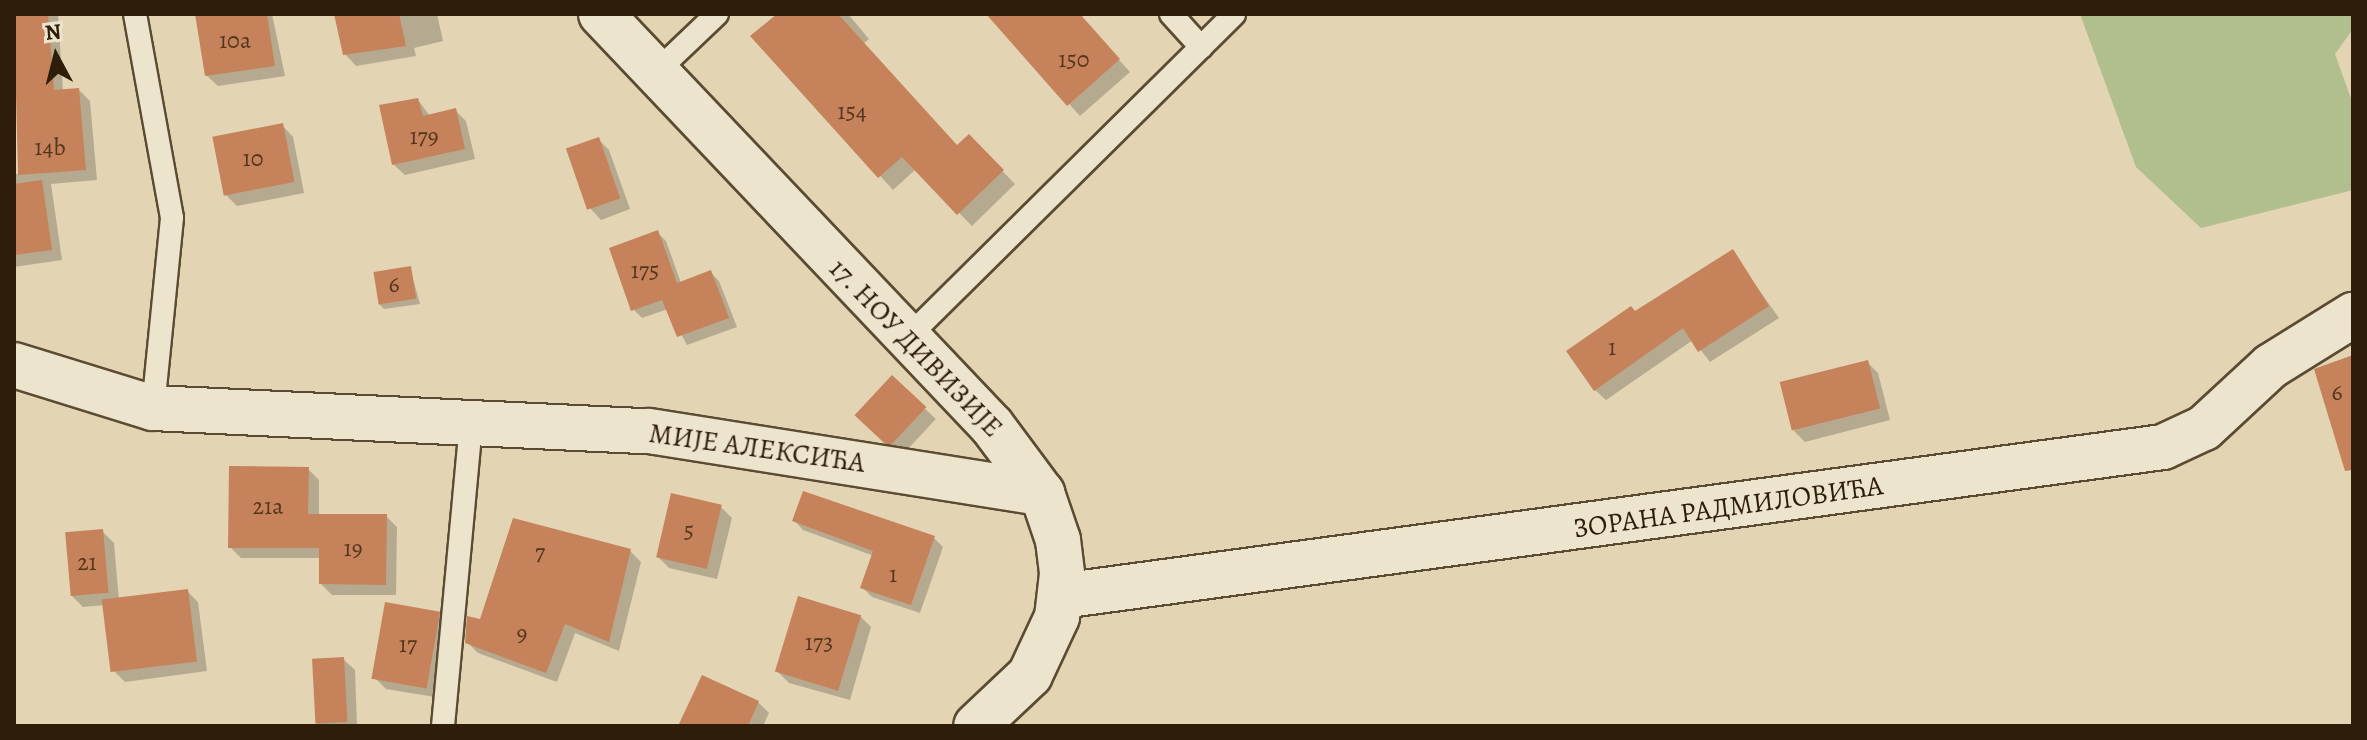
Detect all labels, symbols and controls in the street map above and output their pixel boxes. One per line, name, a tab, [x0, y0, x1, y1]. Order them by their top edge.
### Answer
north arrow	[16, 16, 96, 96]
text: N	[43, 16, 63, 48]
house number: 10a	[219, 27, 251, 55]
house number: 150	[1058, 46, 1090, 74]
house number: 154	[837, 98, 867, 126]
house number: 179	[409, 123, 439, 151]
house number: 14b	[34, 134, 66, 162]
house number: 10	[243, 145, 263, 173]
street label: 17. НОУ ДИВИЗИЈЕ	[822, 252, 1010, 444]
house number: 175	[631, 257, 659, 285]
house number: 6	[388, 271, 400, 299]
house number: 1	[1608, 334, 1616, 362]
house number: 6	[2331, 379, 2343, 407]
street label: МИЈЕ АЛЕКСИЋА	[647, 416, 867, 480]
street label: ЗОРАНА РАДМИЛОВИЋА	[1571, 469, 1885, 545]
house number: 21a	[253, 493, 283, 521]
house number: 5	[684, 517, 694, 545]
house number: 19	[343, 535, 363, 563]
house number: 7	[535, 539, 545, 567]
house number: 21	[77, 549, 97, 577]
house number: 1	[889, 561, 897, 589]
house number: 9	[517, 620, 527, 648]
house number: 173	[805, 629, 833, 657]
house number: 17	[399, 631, 417, 659]

